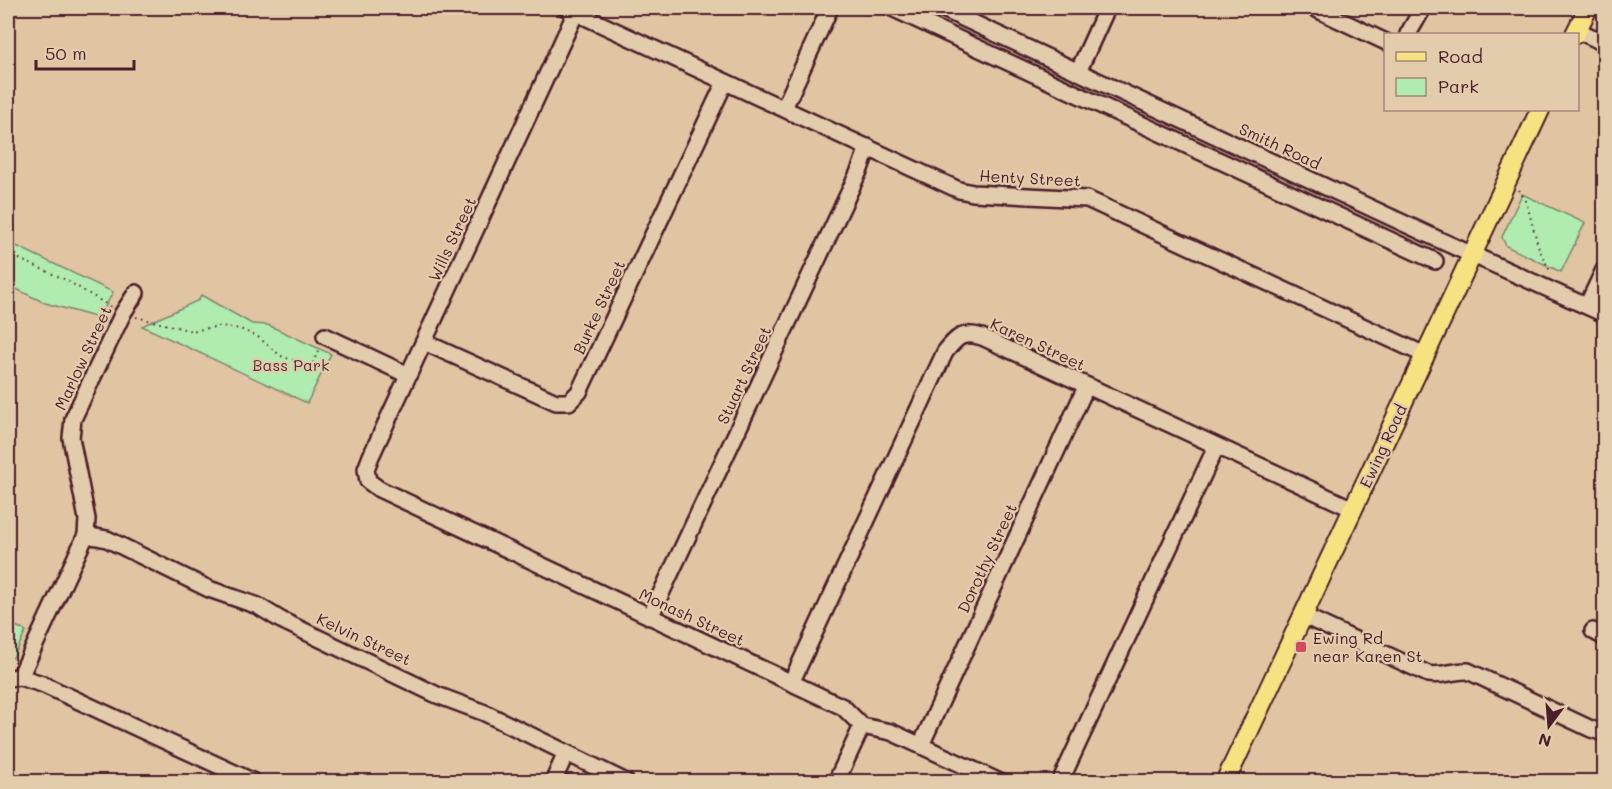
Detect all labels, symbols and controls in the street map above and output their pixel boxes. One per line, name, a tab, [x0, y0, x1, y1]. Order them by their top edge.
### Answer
scale bar	[36, 33, 134, 71]
legend	[1384, 33, 1579, 111]
text: 50 m	[45, 41, 87, 65]
text: Road	[1438, 44, 1483, 68]
text: Park	[1438, 74, 1479, 98]
street label: Smith Road	[1236, 117, 1324, 174]
street label: Henty Street	[979, 164, 1081, 191]
street label: Wills Street	[423, 193, 480, 284]
street label: Burke Street	[568, 257, 629, 357]
street label: Marlow Street	[49, 302, 116, 413]
street label: Karen Street	[987, 312, 1089, 375]
street label: Stuart Street	[712, 322, 775, 427]
park label: Bass Park	[253, 354, 329, 375]
street label: Ewing Road	[1354, 401, 1411, 491]
street label: Dorothy Street	[952, 500, 1021, 616]
street label: Monash Street	[636, 583, 748, 650]
street label: Kelvin Street	[314, 607, 415, 670]
place label: Ewing Rd near Karen St	[1313, 627, 1423, 666]
marker: Ewing Rd near Karen St	[1294, 640, 1308, 654]
north arrow	[1519, 696, 1579, 756]
text: N	[1536, 729, 1553, 753]

